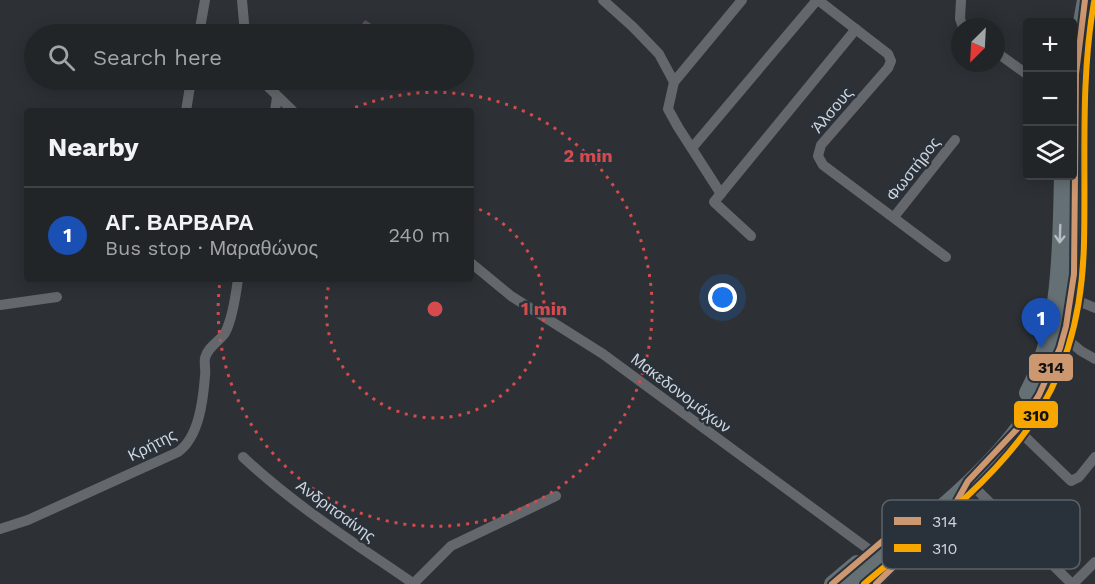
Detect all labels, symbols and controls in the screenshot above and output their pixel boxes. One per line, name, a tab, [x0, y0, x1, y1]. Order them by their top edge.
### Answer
north arrow	[951, 18, 1005, 72]
map controls	[1023, 18, 1077, 180]
button: +	[1023, 18, 1077, 72]
search box	[24, 24, 474, 90]
icon: search	[45, 41, 78, 74]
text: Search here	[93, 45, 222, 70]
button: −	[1023, 72, 1077, 126]
street label: Άλσους	[807, 83, 857, 137]
button: layers	[1023, 126, 1077, 180]
text: Nearby	[48, 132, 139, 162]
street label: Φωστήρος	[882, 133, 944, 205]
text: 2 min	[563, 145, 613, 166]
text: ΑΓ. ΒΑΡΒΑΡΑ	[105, 210, 254, 235]
text: 1	[63, 223, 72, 247]
text: 240 m	[388, 223, 450, 247]
one-way arrow	[1055, 223, 1066, 243]
text: Bus stop · Μαραθώνος	[105, 236, 318, 260]
your location	[708, 283, 737, 312]
text: 1 min	[521, 298, 567, 319]
pin: 1	[1022, 298, 1060, 348]
centre of rings	[425, 299, 445, 319]
street label: Μακεδονομάχων	[627, 349, 735, 437]
line badge: 314	[1028, 353, 1074, 382]
text: 314	[1038, 358, 1064, 377]
line badge: 310	[1013, 400, 1059, 429]
text: 310	[1023, 406, 1049, 425]
street label: Κρήτης	[125, 425, 180, 465]
street label: Ανδριτσαίνης	[293, 476, 380, 546]
legend	[882, 500, 1080, 569]
text: 314	[932, 512, 958, 531]
text: 310	[932, 539, 958, 558]

